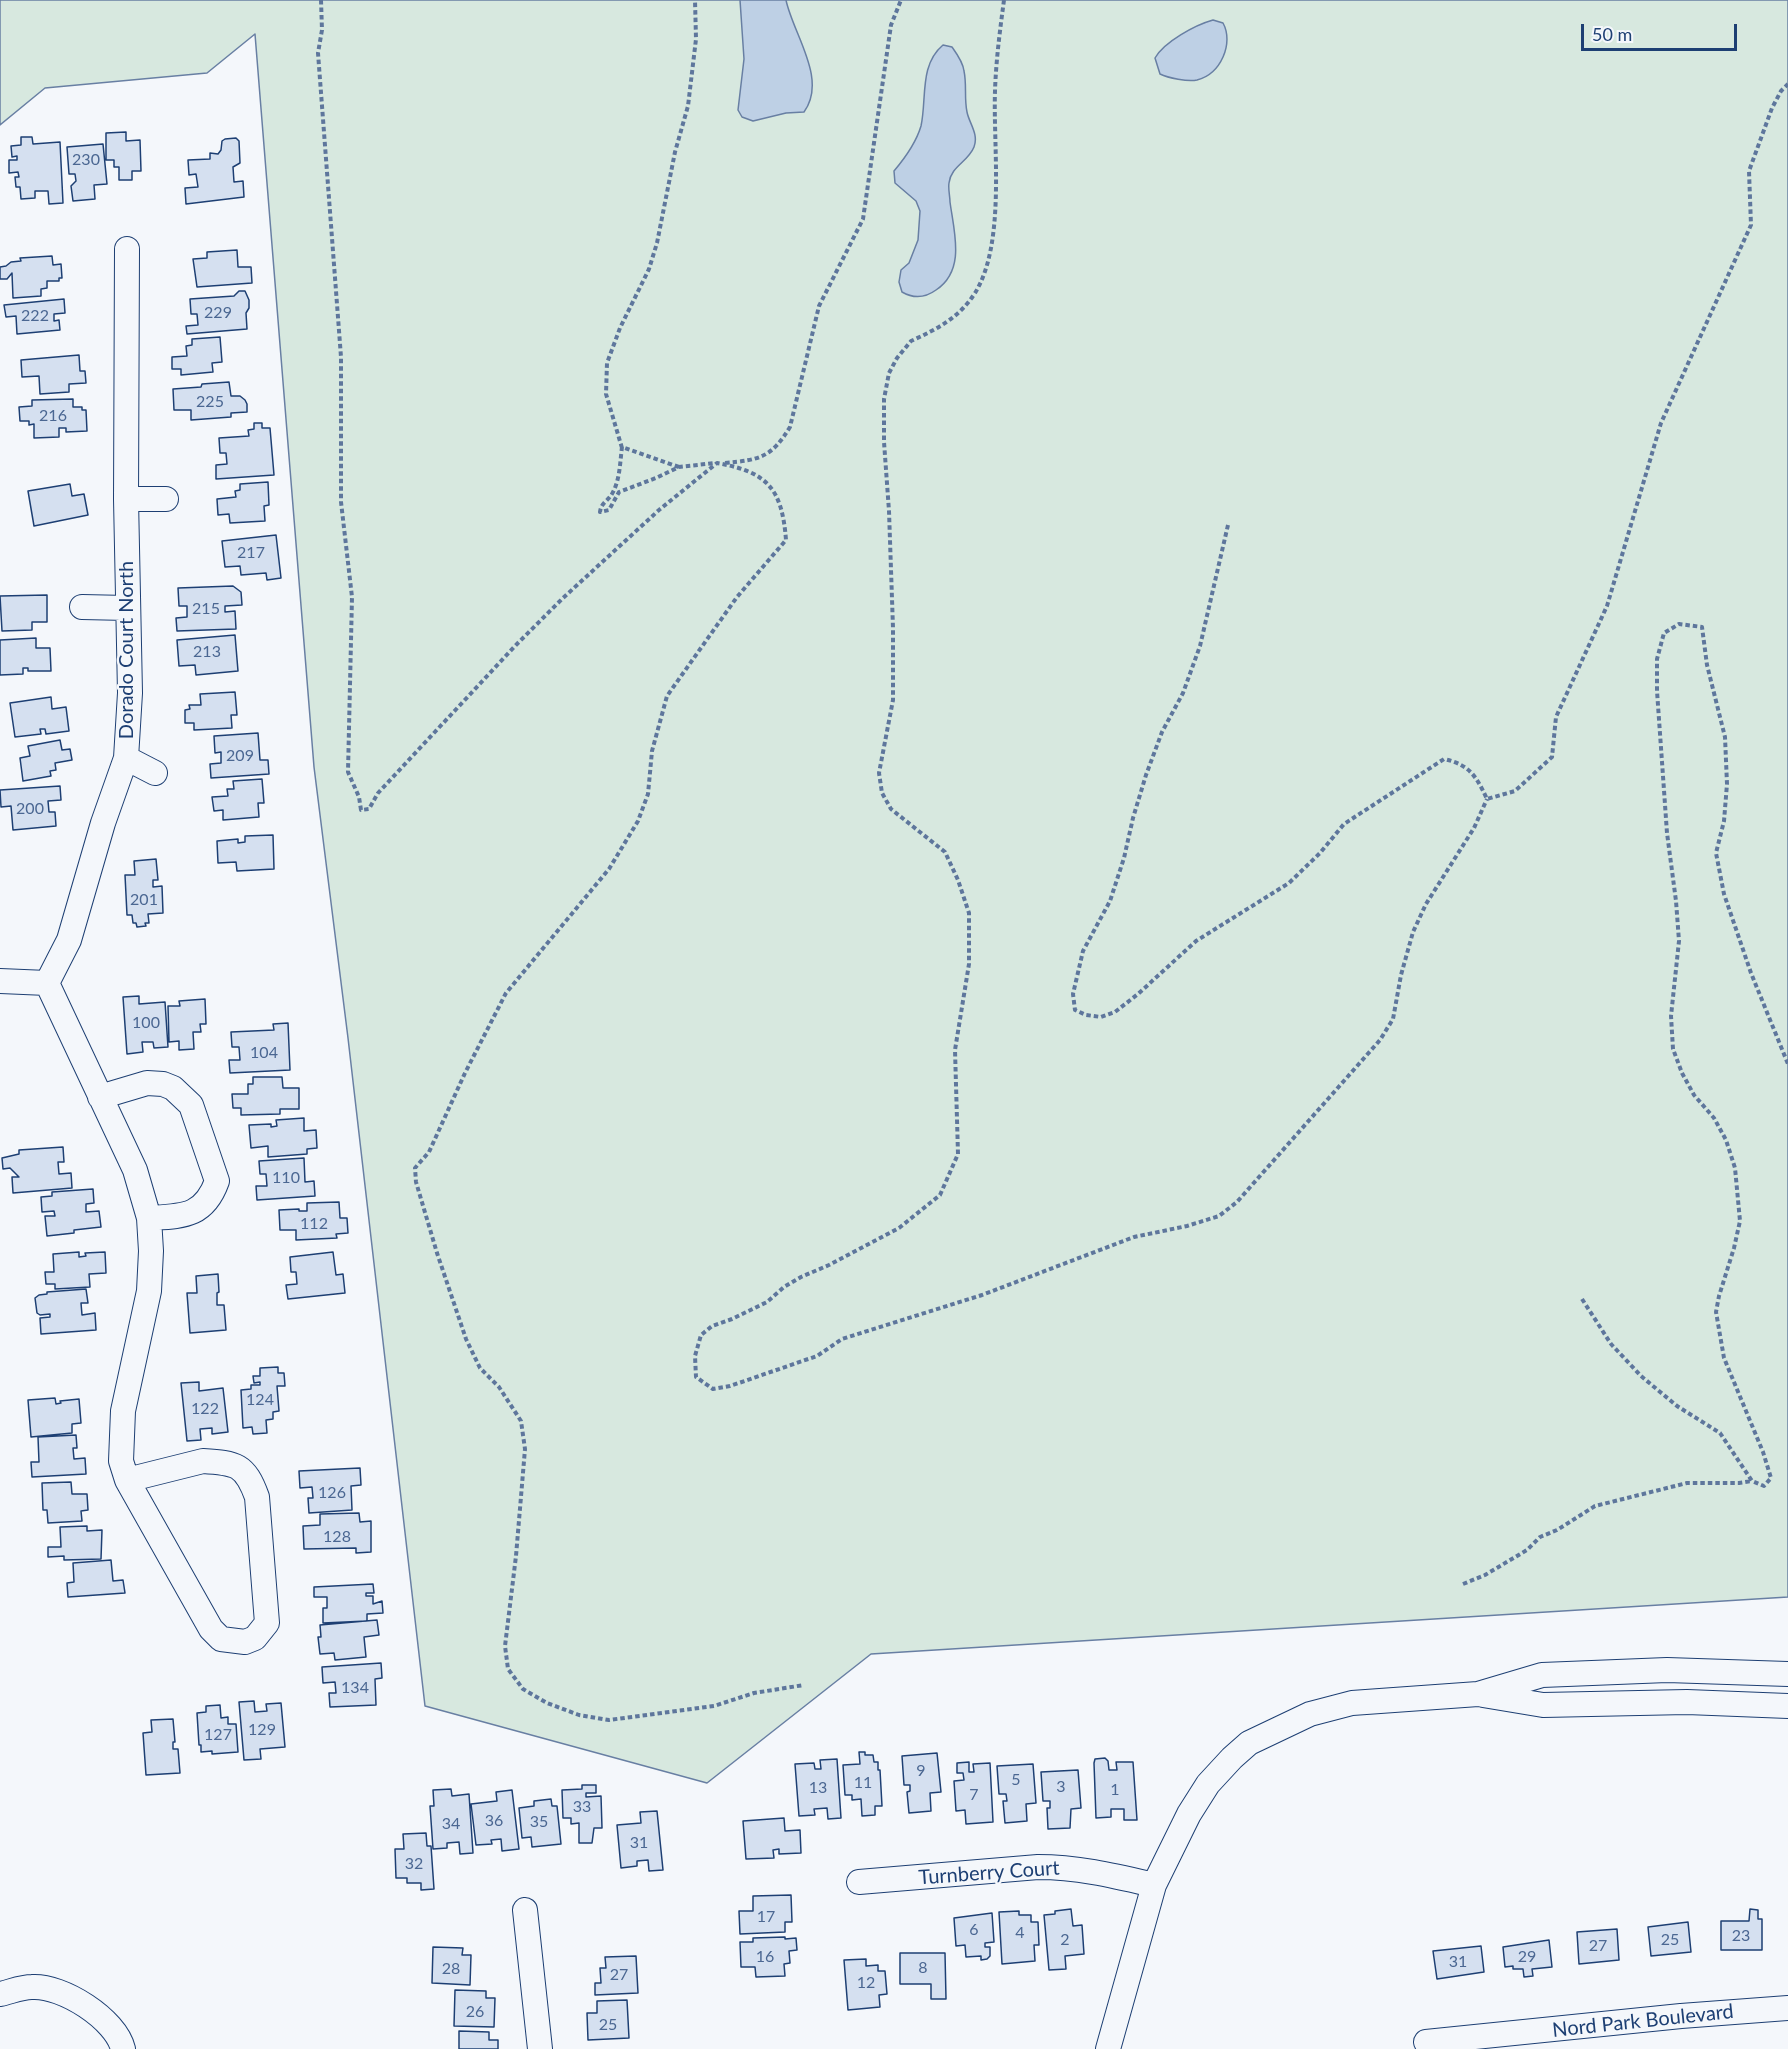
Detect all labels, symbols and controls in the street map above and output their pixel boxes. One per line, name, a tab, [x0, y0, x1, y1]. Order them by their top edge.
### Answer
scale bar	[1584, 12, 1740, 50]
text: 50 m	[1592, 23, 1632, 45]
house number: 230	[72, 150, 100, 170]
house number: 229	[204, 303, 232, 323]
house number: 222	[21, 306, 49, 326]
house number: 225	[196, 392, 224, 412]
house number: 216	[39, 406, 67, 426]
house number: 217	[237, 543, 265, 563]
street label: Dorado Court North	[115, 561, 139, 739]
house number: 215	[192, 599, 220, 619]
house number: 213	[193, 642, 221, 662]
house number: 209	[226, 746, 254, 766]
house number: 200	[16, 799, 44, 819]
house number: 201	[130, 890, 158, 910]
house number: 100	[132, 1013, 160, 1033]
house number: 104	[250, 1043, 278, 1063]
house number: 110	[272, 1168, 300, 1188]
house number: 112	[300, 1214, 328, 1234]
house number: 124	[246, 1390, 274, 1410]
house number: 122	[191, 1399, 219, 1419]
house number: 126	[318, 1483, 346, 1503]
house number: 128	[323, 1527, 351, 1547]
house number: 134	[341, 1678, 369, 1698]
house number: 129	[248, 1720, 276, 1740]
house number: 127	[204, 1725, 232, 1745]
house number: 9	[916, 1761, 926, 1781]
house number: 5	[1011, 1770, 1021, 1790]
house number: 11	[854, 1773, 872, 1793]
house number: 3	[1056, 1777, 1066, 1797]
house number: 13	[809, 1778, 827, 1798]
house number: 1	[1110, 1780, 1120, 1800]
house number: 7	[969, 1785, 979, 1805]
house number: 33	[573, 1797, 591, 1817]
house number: 36	[485, 1811, 503, 1831]
house number: 35	[530, 1812, 548, 1832]
house number: 34	[442, 1814, 460, 1834]
house number: 31	[630, 1833, 648, 1853]
house number: 32	[405, 1854, 423, 1874]
street label: Turnberry Court	[918, 1856, 1060, 1890]
house number: 17	[757, 1907, 775, 1927]
house number: 6	[969, 1920, 979, 1940]
house number: 4	[1015, 1923, 1025, 1943]
house number: 23	[1732, 1926, 1750, 1946]
house number: 2	[1060, 1930, 1070, 1950]
house number: 25	[1661, 1930, 1679, 1950]
house number: 27	[1589, 1936, 1607, 1956]
house number: 16	[756, 1947, 774, 1967]
house number: 29	[1518, 1947, 1536, 1967]
house number: 31	[1449, 1952, 1467, 1972]
house number: 8	[918, 1958, 928, 1978]
house number: 28	[442, 1959, 460, 1979]
house number: 27	[610, 1965, 628, 1985]
house number: 12	[857, 1973, 875, 1993]
street label: Nord Park Boulevard	[1551, 2000, 1735, 2042]
house number: 26	[466, 2002, 484, 2022]
house number: 25	[599, 2015, 617, 2035]

